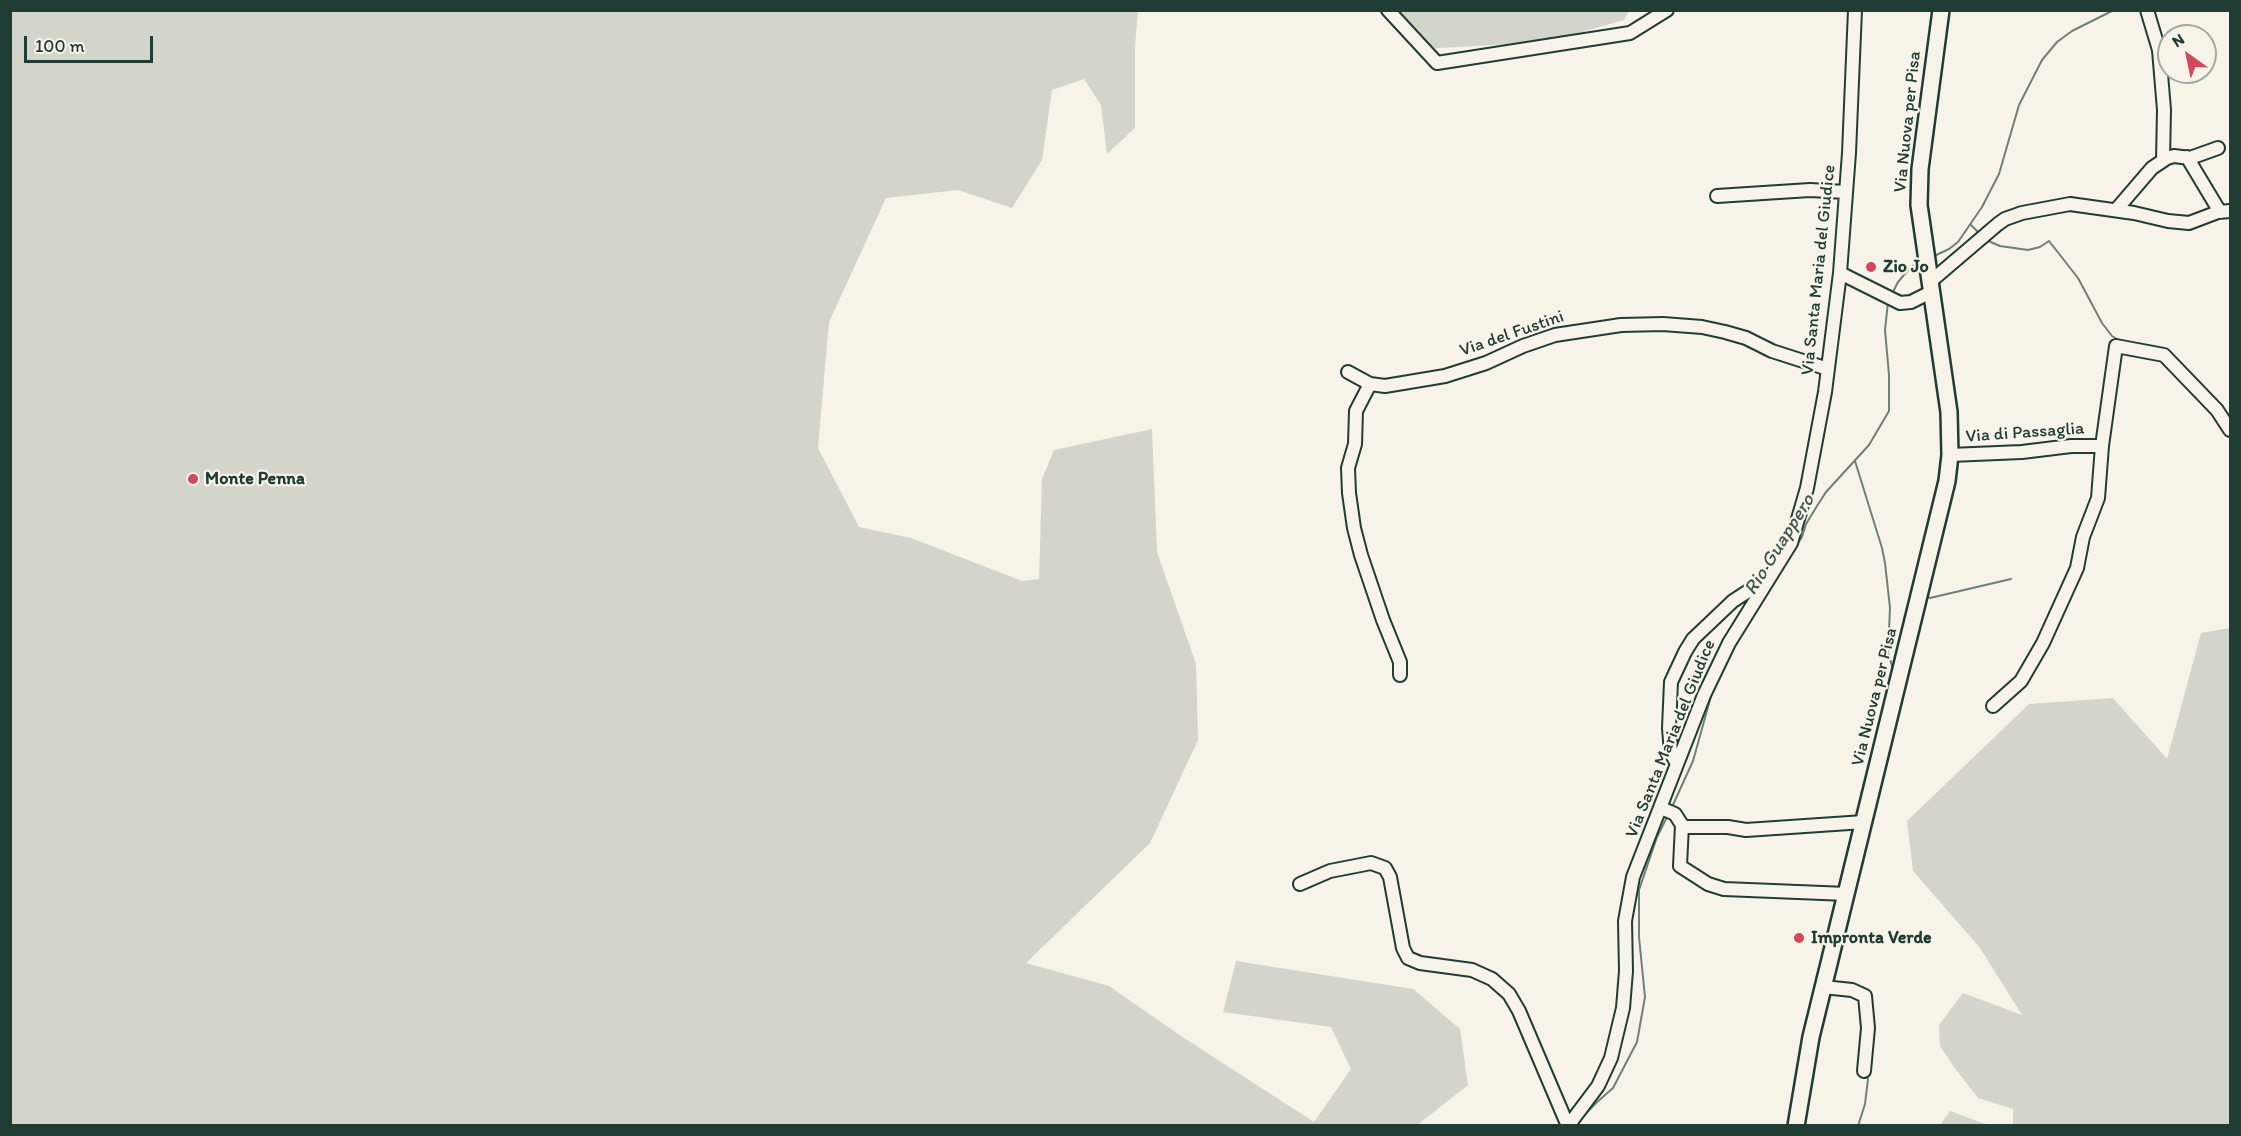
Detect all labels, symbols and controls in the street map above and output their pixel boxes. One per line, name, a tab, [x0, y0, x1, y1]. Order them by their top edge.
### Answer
scale bar	[27, 24, 156, 62]
north arrow	[2157, 24, 2217, 84]
text: N	[2168, 29, 2188, 51]
text: 100 m	[35, 35, 85, 57]
street label: Via Nuova per Pisa	[1890, 50, 1926, 194]
street label: Via Santa Maria del Giudice	[1797, 164, 1841, 376]
place label: Zio Jo	[1883, 256, 1929, 278]
marker: Zio Jo	[1864, 260, 1878, 274]
street label: Via del Fustini	[1457, 306, 1567, 362]
street label: Via di Passaglia	[1965, 418, 2085, 448]
place label: Monte Penna	[205, 468, 305, 490]
marker: Monte Penna	[186, 472, 200, 486]
water label: Rio Guappero	[1739, 490, 1821, 600]
street label: Via Nuova per Pisa	[1847, 626, 1903, 768]
street label: Via Santa Maria del Giudice	[1621, 637, 1721, 841]
place label: Impronta Verde	[1811, 927, 1932, 949]
marker: Impronta Verde	[1792, 931, 1806, 945]

